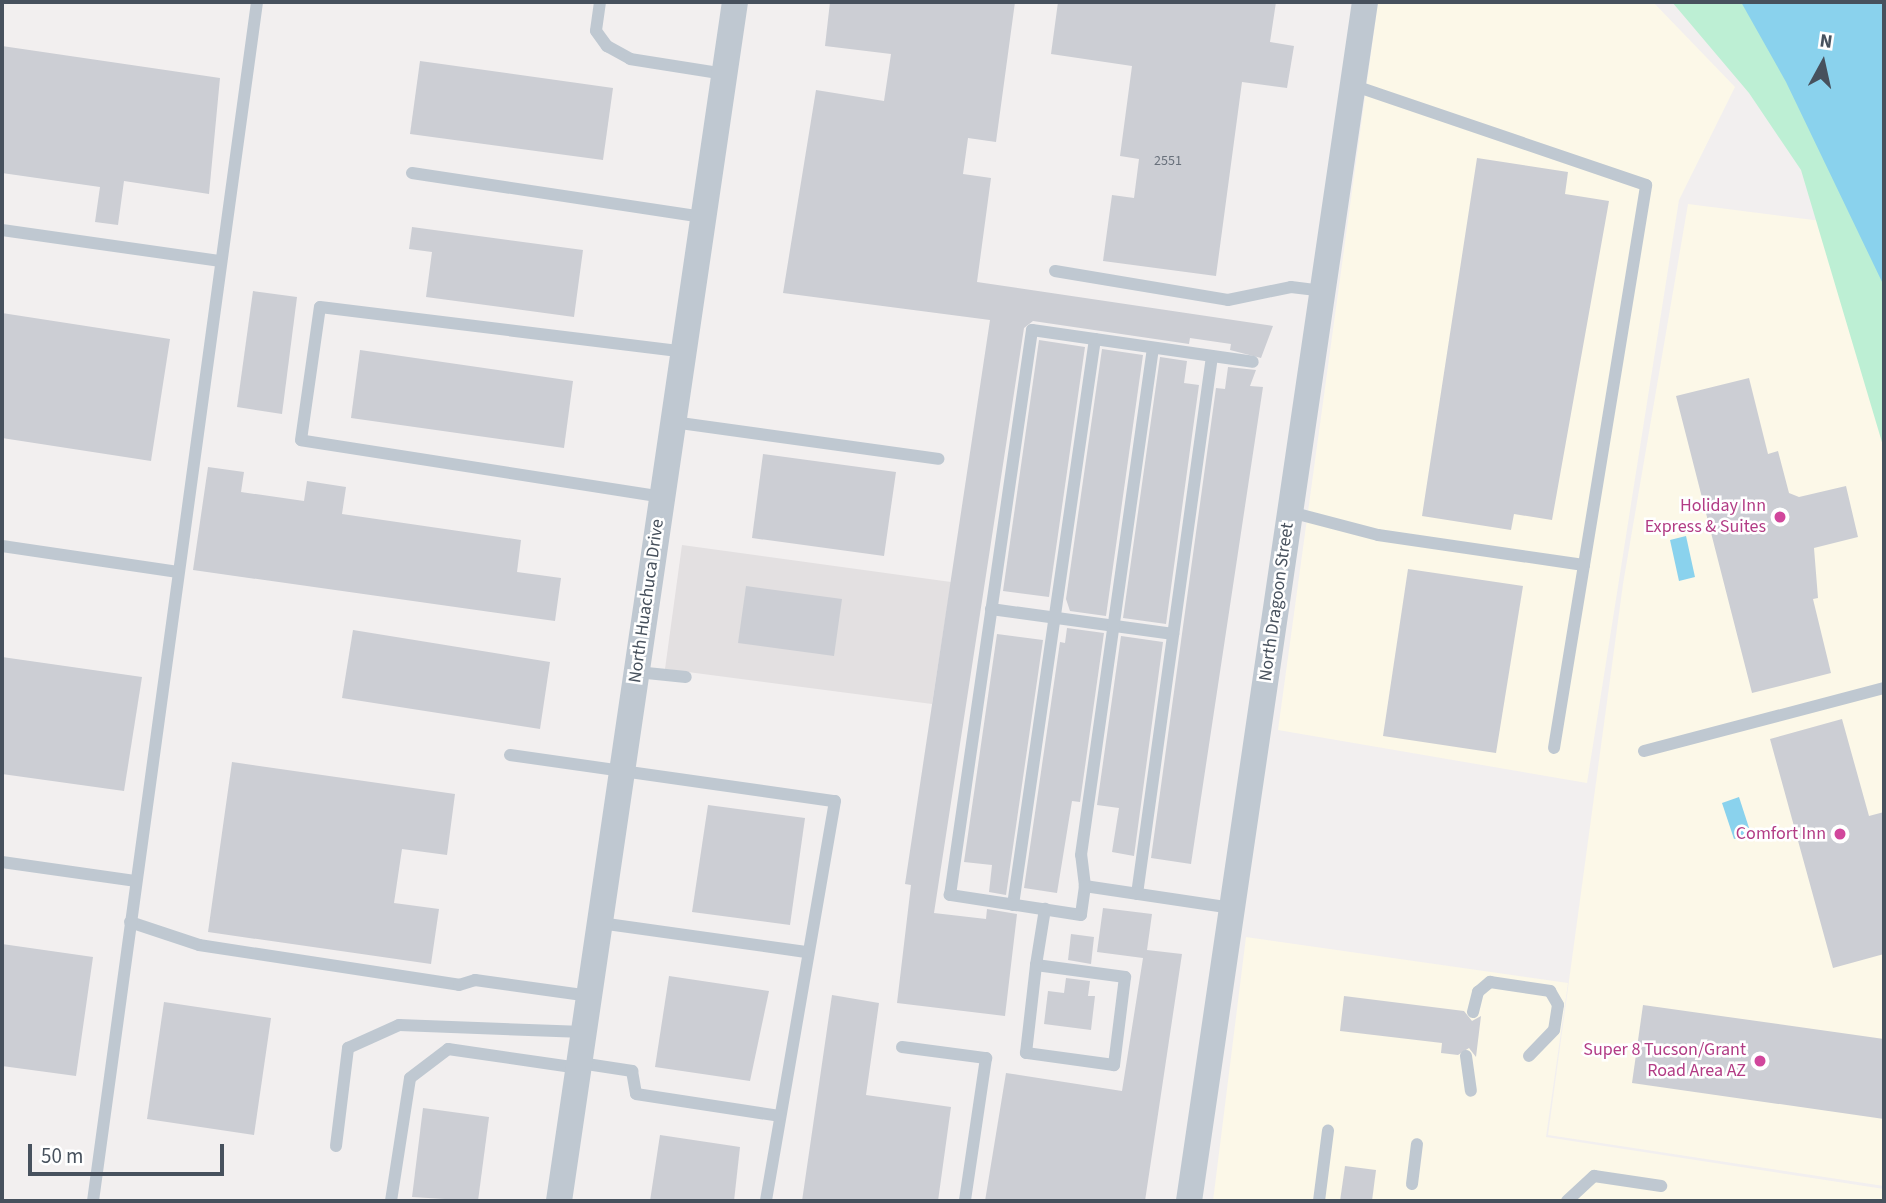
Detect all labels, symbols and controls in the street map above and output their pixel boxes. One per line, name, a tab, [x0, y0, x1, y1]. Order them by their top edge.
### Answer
text: N	[1818, 27, 1834, 56]
north arrow	[1788, 28, 1858, 98]
house number: 2551	[1154, 153, 1182, 169]
place label: Holiday Inn Express & Suites	[1645, 496, 1766, 538]
marker: Holiday Inn Express & Suites	[1772, 509, 1788, 525]
street label: North Huachuca Drive	[625, 518, 669, 684]
street label: North Dragoon Street	[1255, 521, 1299, 683]
place label: Comfort Inn	[1736, 823, 1826, 845]
marker: Comfort Inn	[1832, 826, 1848, 842]
place label: Super 8 Tucson/Grant Road Area AZ	[1583, 1040, 1746, 1082]
marker: Super 8 Tucson/Grant Road Area AZ	[1752, 1053, 1768, 1069]
scale bar	[32, 1130, 228, 1174]
text: 50 m	[41, 1141, 83, 1171]

